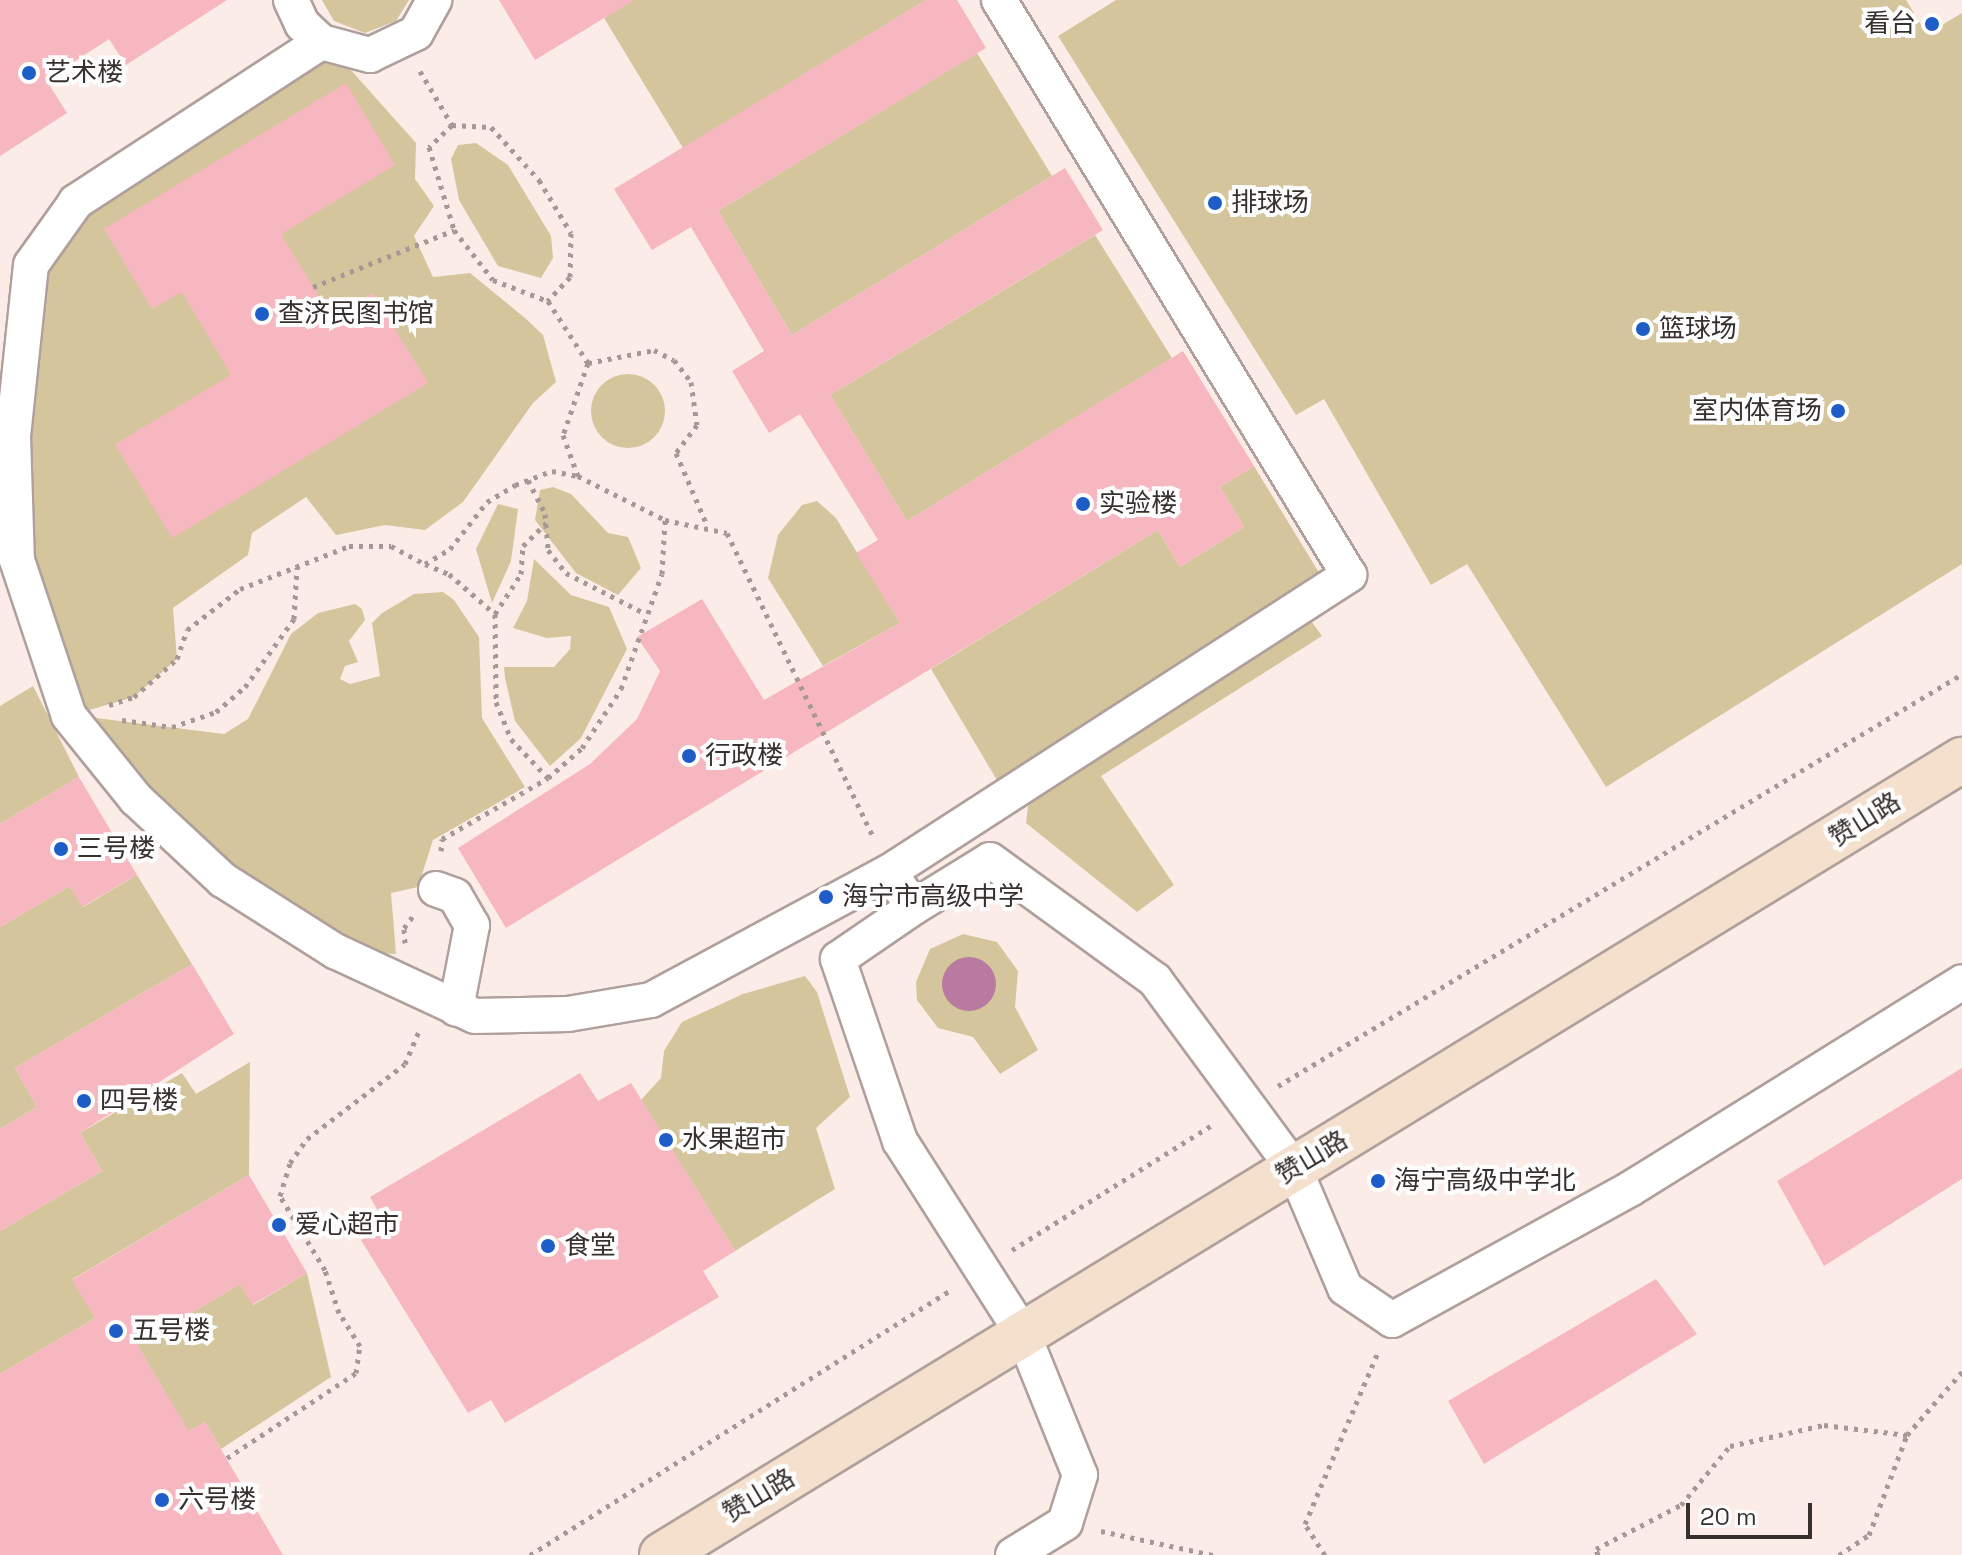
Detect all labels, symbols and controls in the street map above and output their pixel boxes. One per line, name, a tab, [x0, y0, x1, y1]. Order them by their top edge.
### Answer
place label: 看台	[1864, 8, 1916, 40]
marker: 看台	[1923, 15, 1941, 33]
place label: 艺术楼	[45, 57, 123, 89]
marker: 艺术楼	[20, 64, 38, 82]
place label: 排球场	[1231, 187, 1309, 219]
marker: 排球场	[1206, 194, 1224, 212]
place label: 查济民图书馆	[278, 298, 434, 330]
marker: 查济民图书馆	[253, 305, 271, 323]
place label: 篮球场	[1659, 313, 1737, 345]
marker: 篮球场	[1634, 320, 1652, 338]
place label: 室内体育场	[1692, 395, 1822, 427]
marker: 室内体育场	[1829, 402, 1847, 420]
place label: 实验楼	[1099, 488, 1177, 520]
marker: 实验楼	[1074, 495, 1092, 513]
place label: 行政楼	[705, 740, 783, 772]
marker: 行政楼	[680, 747, 698, 765]
street label: 赞山路	[1824, 786, 1906, 854]
place label: 三号楼	[77, 833, 155, 865]
marker: 三号楼	[52, 840, 70, 858]
place label: 海宁市高级中学	[842, 881, 1024, 913]
marker: 海宁市高级中学	[817, 888, 835, 906]
place label: 四号楼	[100, 1085, 178, 1117]
marker: 四号楼	[75, 1092, 93, 1110]
place label: 水果超市	[682, 1124, 786, 1156]
street label: 赞山路	[1271, 1125, 1353, 1191]
marker: 水果超市	[657, 1131, 675, 1149]
place label: 海宁高级中学北	[1394, 1165, 1576, 1197]
marker: 海宁高级中学北	[1369, 1172, 1387, 1190]
place label: 爱心超市	[295, 1209, 399, 1241]
marker: 爱心超市	[270, 1216, 288, 1234]
place label: 食堂	[564, 1230, 616, 1262]
marker: 食堂	[539, 1237, 557, 1255]
place label: 五号楼	[132, 1315, 210, 1347]
marker: 五号楼	[107, 1322, 125, 1340]
street label: 赞山路	[718, 1463, 800, 1529]
place label: 六号楼	[178, 1484, 256, 1516]
scale bar	[1690, 1487, 1816, 1537]
marker: 六号楼	[153, 1491, 171, 1509]
text: 20 m	[1700, 1501, 1757, 1532]

